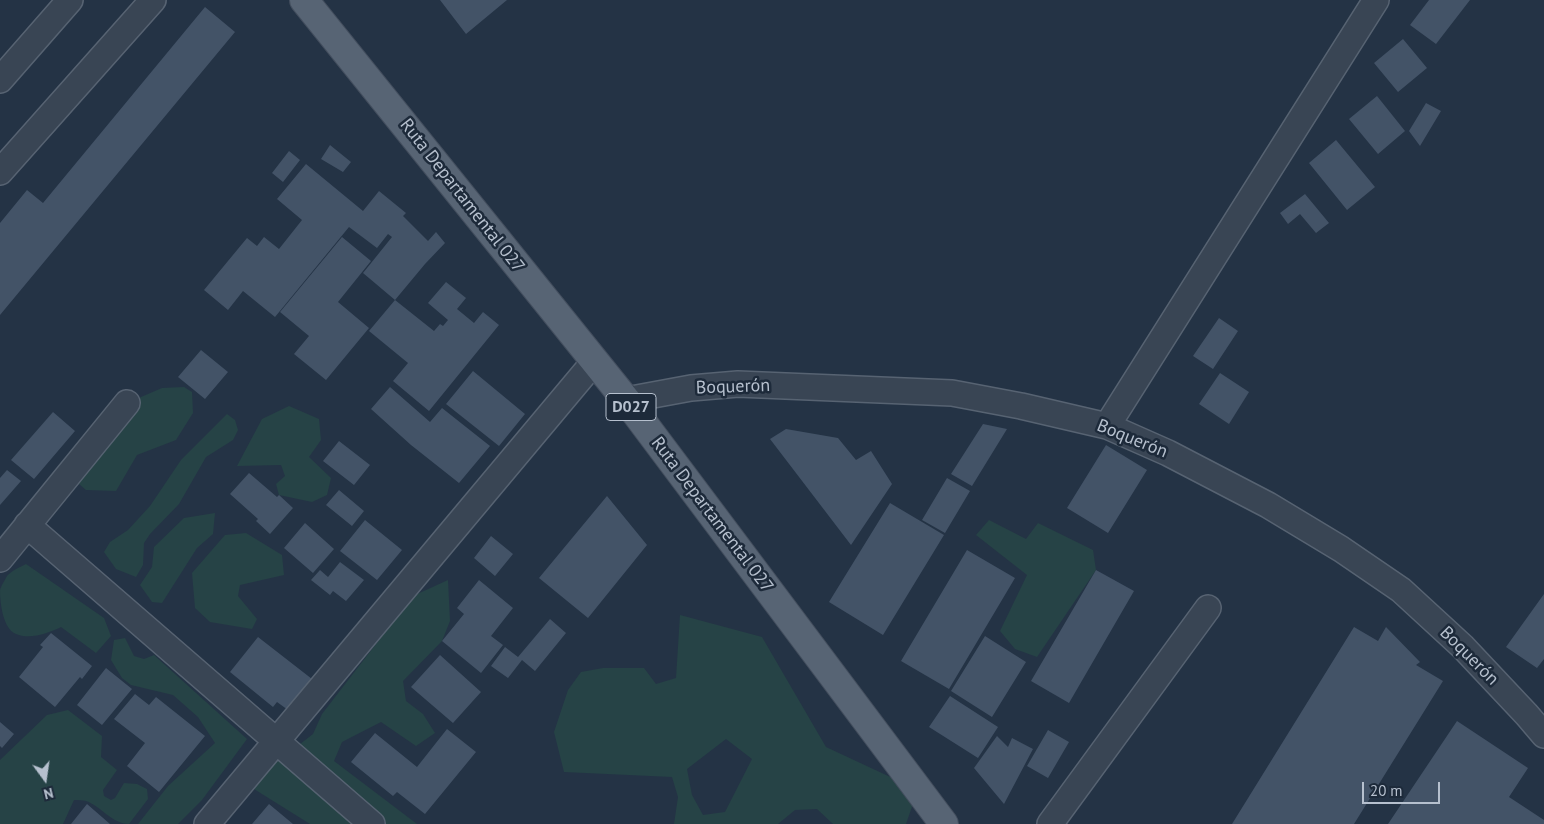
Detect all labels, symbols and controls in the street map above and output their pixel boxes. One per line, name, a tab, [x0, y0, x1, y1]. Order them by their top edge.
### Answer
street label: Ruta Departamental 027	[395, 115, 529, 277]
street label: Boquerón	[696, 375, 770, 399]
road number: D027	[606, 394, 656, 421]
street label: Boquerón	[1094, 415, 1170, 463]
street label: Ruta Departamental 027	[646, 433, 778, 597]
street label: Boquerón	[1435, 622, 1503, 690]
north arrow	[20, 754, 70, 804]
scale bar	[1364, 772, 1442, 804]
text: 20 m	[1370, 781, 1403, 800]
text: N	[42, 784, 55, 803]

